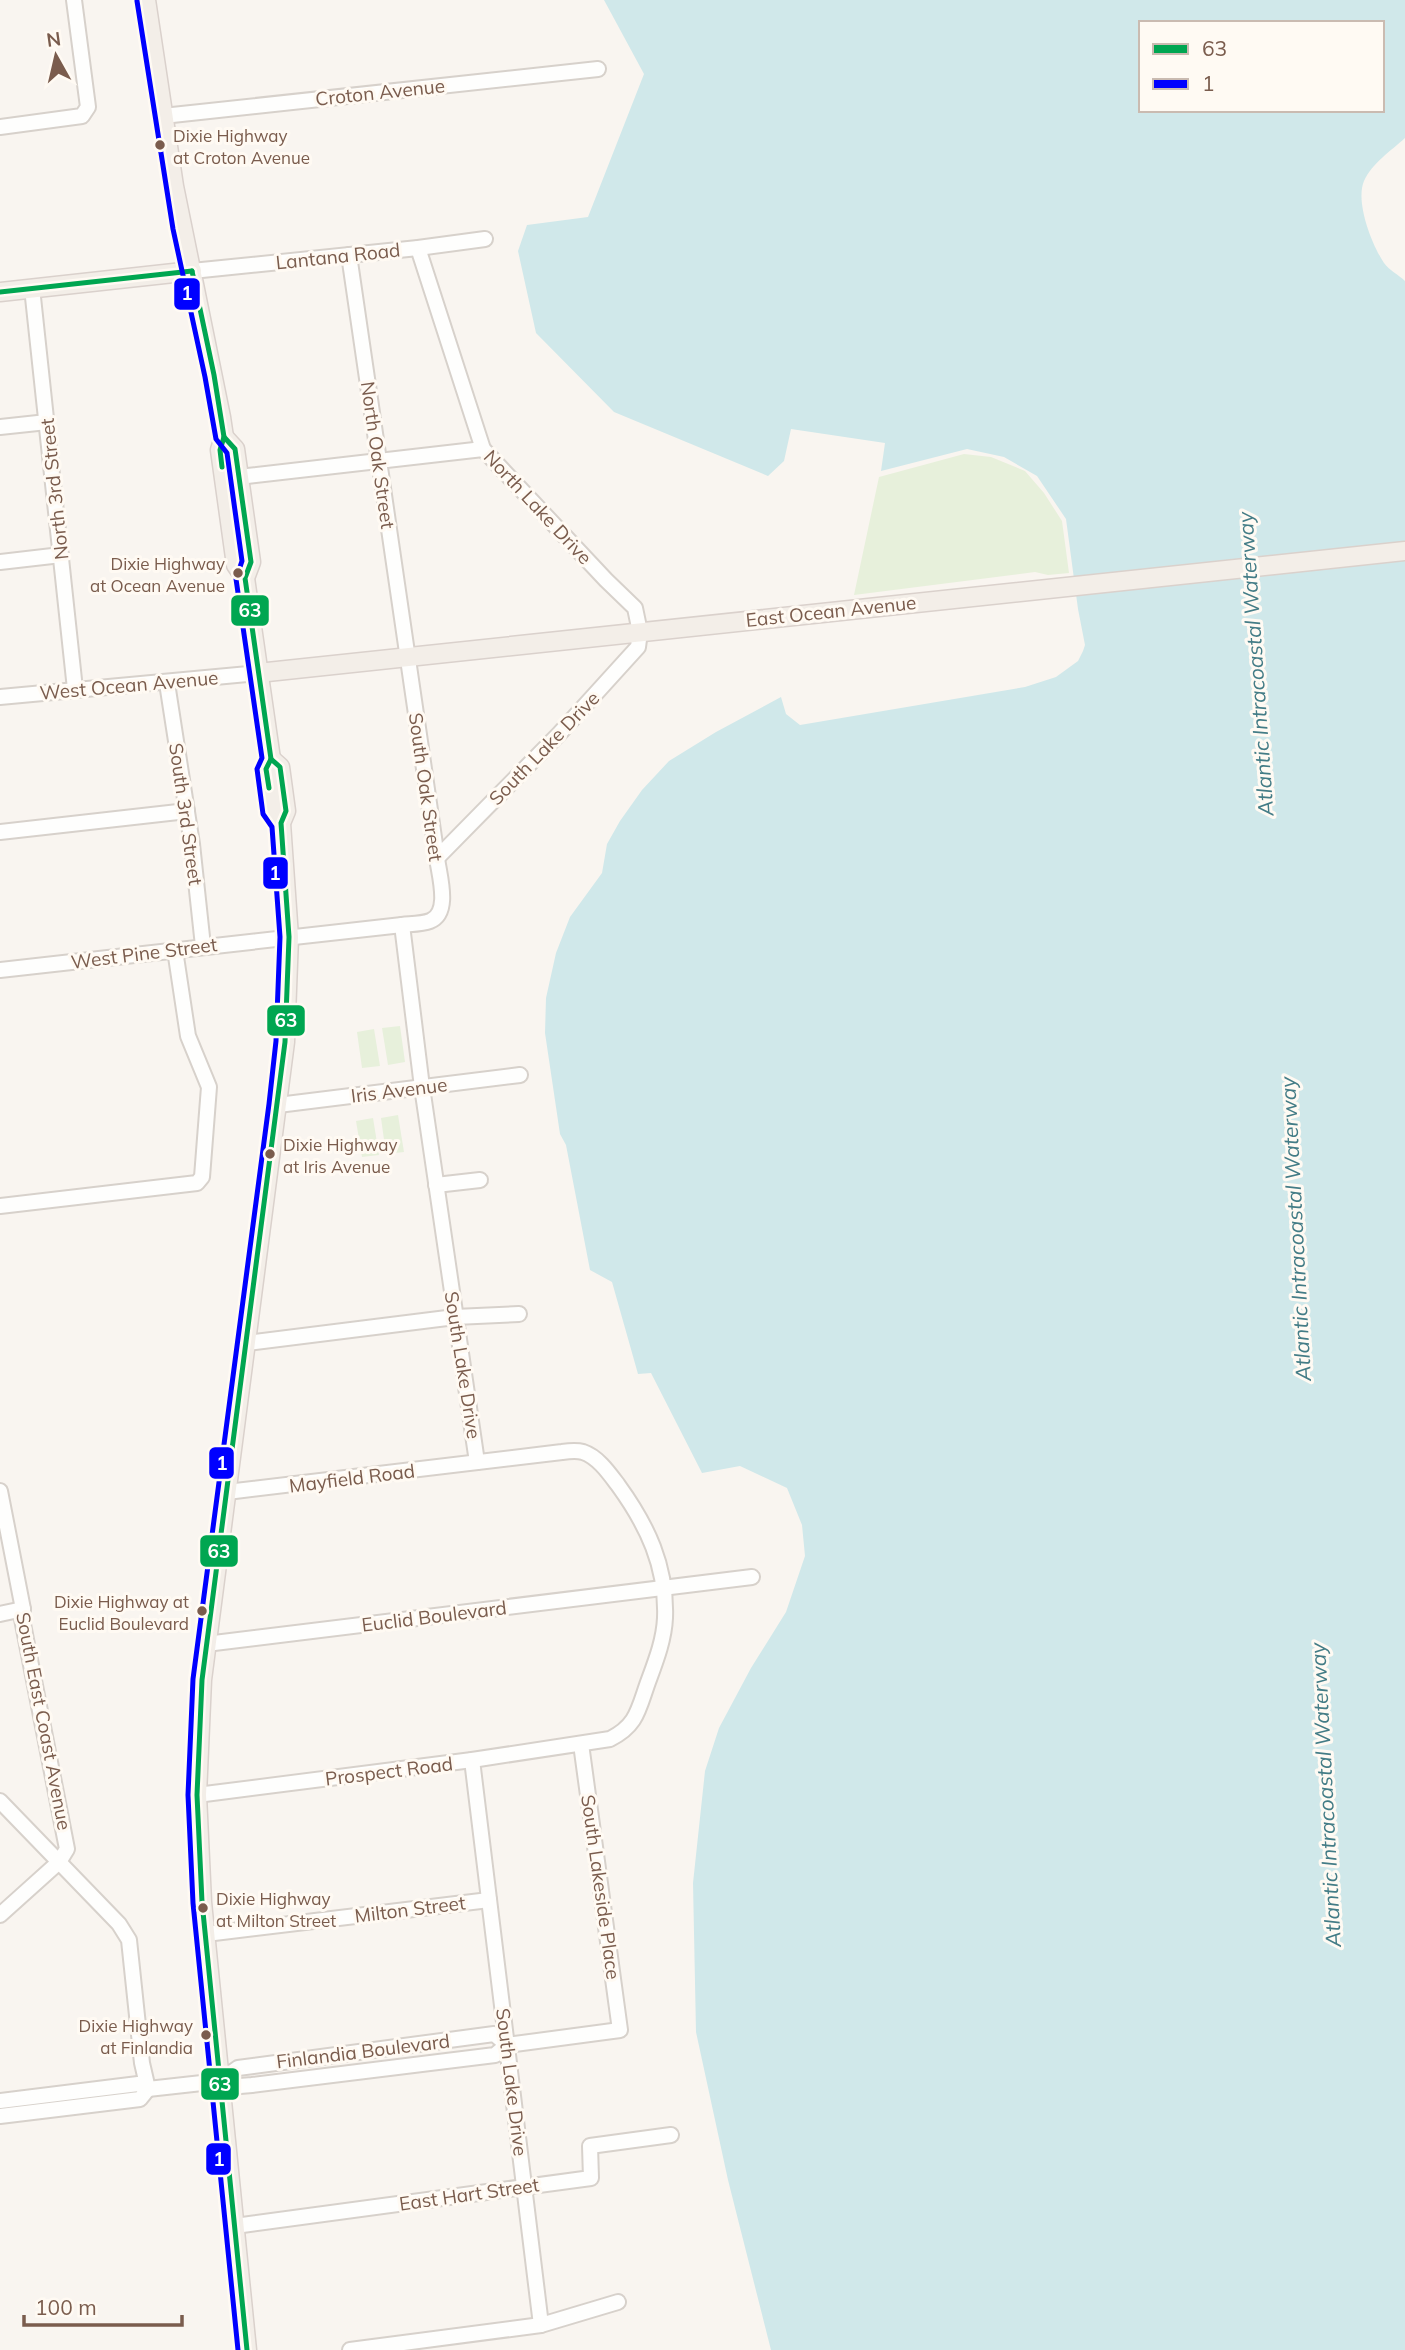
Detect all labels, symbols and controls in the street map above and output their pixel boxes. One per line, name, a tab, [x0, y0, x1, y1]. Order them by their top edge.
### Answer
north arrow	[21, 21, 91, 91]
legend	[1139, 21, 1384, 112]
text: N	[45, 26, 62, 52]
text: 63	[1202, 35, 1227, 61]
text: 1	[1202, 70, 1215, 96]
street label: Croton Avenue	[314, 73, 446, 111]
place label: Dixie Highway at Croton Avenue	[173, 125, 310, 168]
marker: Dixie Highway at Croton Avenue	[153, 138, 167, 152]
street label: Lantana Road	[275, 238, 401, 274]
line badge: 1	[173, 277, 201, 311]
text: 1	[181, 281, 193, 305]
street label: North Oak Street	[356, 380, 400, 531]
street label: North 3rd Street	[35, 417, 73, 561]
street label: North Lake Drive	[479, 445, 597, 569]
water label: Atlantic Intracoastal Waterway	[1231, 510, 1279, 818]
place label: Dixie Highway at Ocean Avenue	[90, 553, 225, 596]
marker: Dixie Highway at Ocean Avenue	[231, 566, 245, 580]
street label: East Ocean Avenue	[745, 590, 917, 632]
line badge: 63	[230, 594, 270, 627]
text: 63	[239, 598, 261, 622]
street label: West Ocean Avenue	[39, 665, 219, 705]
street label: South Lake Drive	[484, 686, 604, 810]
street label: South Oak Street	[404, 711, 448, 863]
street label: South 3rd Street	[164, 741, 208, 887]
line badge: 1	[262, 856, 289, 890]
text: 1	[269, 861, 281, 885]
street label: West Pine Street	[70, 932, 219, 974]
line badge: 63	[266, 1004, 306, 1037]
text: 63	[275, 1008, 297, 1032]
street label: Iris Avenue	[349, 1072, 449, 1108]
water label: Atlantic Intracoastal Waterway	[1274, 1075, 1316, 1383]
place label: Dixie Highway at Iris Avenue	[283, 1134, 398, 1177]
marker: Dixie Highway at Iris Avenue	[263, 1147, 277, 1161]
street label: South Lake Drive	[440, 1290, 486, 1440]
line badge: 1	[208, 1446, 235, 1480]
text: 1	[216, 1451, 228, 1475]
street label: Mayfield Road	[288, 1458, 416, 1498]
line badge: 63	[199, 1534, 239, 1568]
text: 63	[208, 1539, 230, 1563]
place label: Dixie Highway at Euclid Boulevard	[54, 1591, 189, 1634]
street label: Euclid Boulevard	[360, 1595, 508, 1637]
marker: Dixie Highway at Euclid Boulevard	[195, 1604, 209, 1618]
street label: South East Coast Avenue	[11, 1610, 77, 1832]
water label: Atlantic Intracoastal Waterway	[1304, 1641, 1346, 1949]
street label: Prospect Road	[324, 1751, 454, 1791]
street label: South Lakeside Place	[576, 1793, 626, 1981]
place label: Dixie Highway at Milton Street	[216, 1888, 336, 1931]
street label: Milton Street	[353, 1890, 467, 1928]
marker: Dixie Highway at Milton Street	[196, 1901, 210, 1915]
street label: South Lake Drive	[491, 2007, 533, 2157]
place label: Dixie Highway at Finlandia	[78, 2015, 193, 2058]
marker: Dixie Highway at Finlandia	[199, 2028, 213, 2042]
street label: Finlandia Boulevard	[275, 2028, 451, 2074]
line badge: 63	[200, 2067, 240, 2101]
text: 63	[209, 2072, 231, 2096]
line badge: 1	[205, 2142, 232, 2176]
text: 1	[213, 2147, 225, 2171]
street label: East Hart Street	[398, 2172, 541, 2216]
scale bar	[24, 2284, 182, 2328]
text: 100 m	[35, 2294, 97, 2320]

